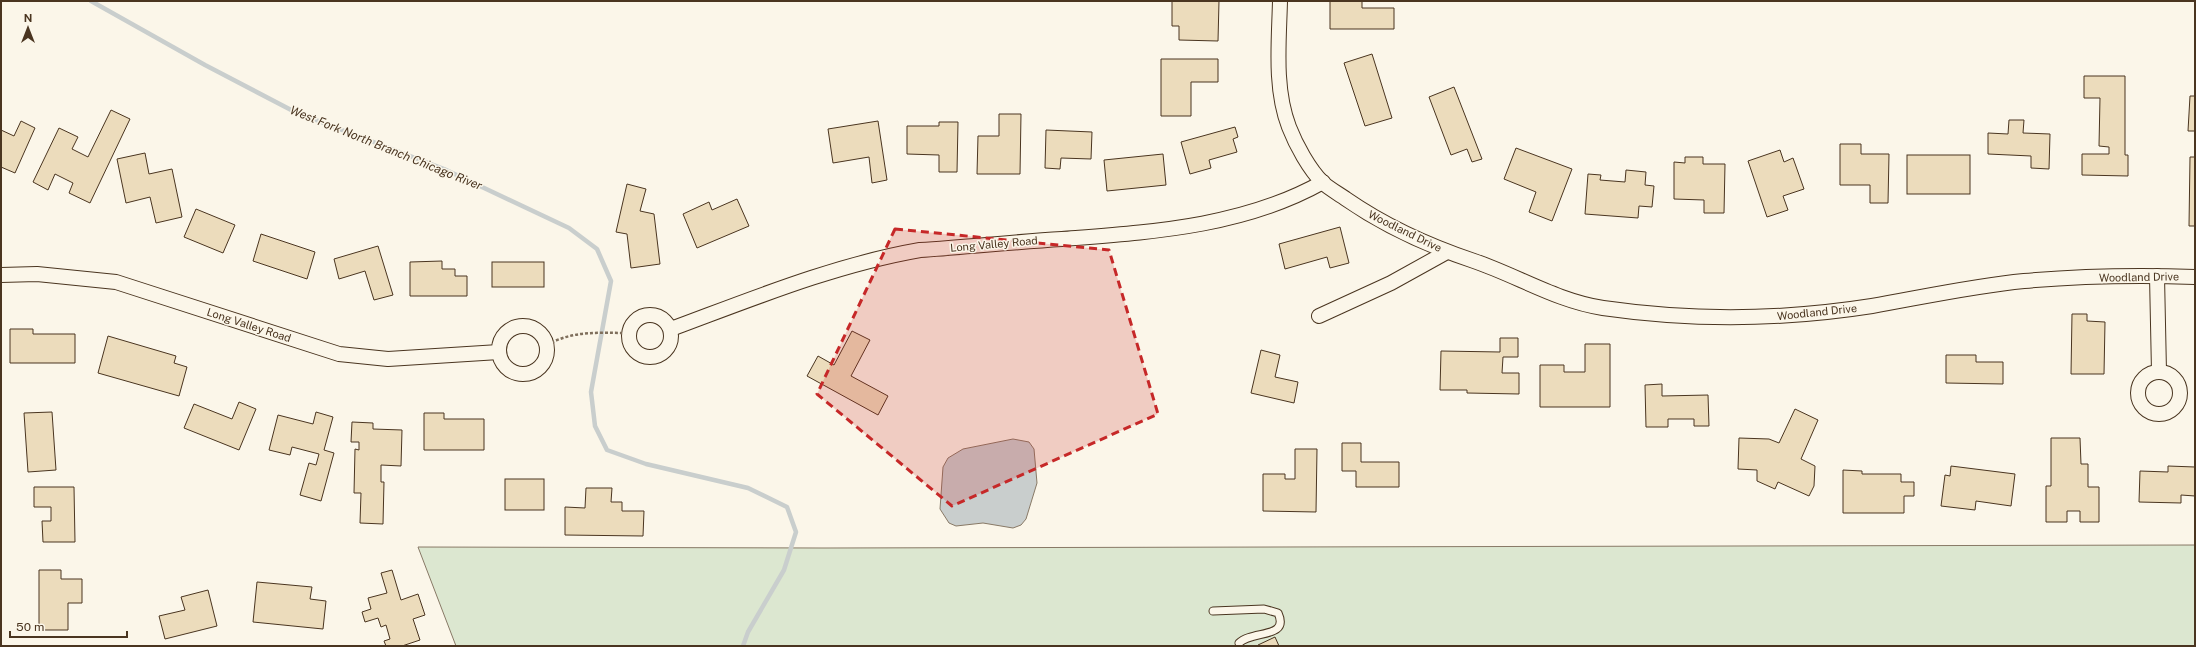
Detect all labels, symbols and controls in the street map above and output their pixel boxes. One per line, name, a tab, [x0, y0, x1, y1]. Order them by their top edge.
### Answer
north arrow	[8, 8, 48, 48]
text: N	[24, 12, 32, 24]
water label: West Fork North Branch Chicago River	[288, 103, 484, 193]
street label: Woodland Drive	[1366, 208, 1444, 254]
street label: Long Valley Road	[950, 234, 1038, 254]
street label: Woodland Drive	[2099, 270, 2179, 284]
street label: Woodland Drive	[1776, 302, 1858, 322]
street label: Long Valley Road	[205, 306, 293, 344]
scale bar	[10, 613, 127, 639]
text: 50 m	[16, 620, 44, 634]

